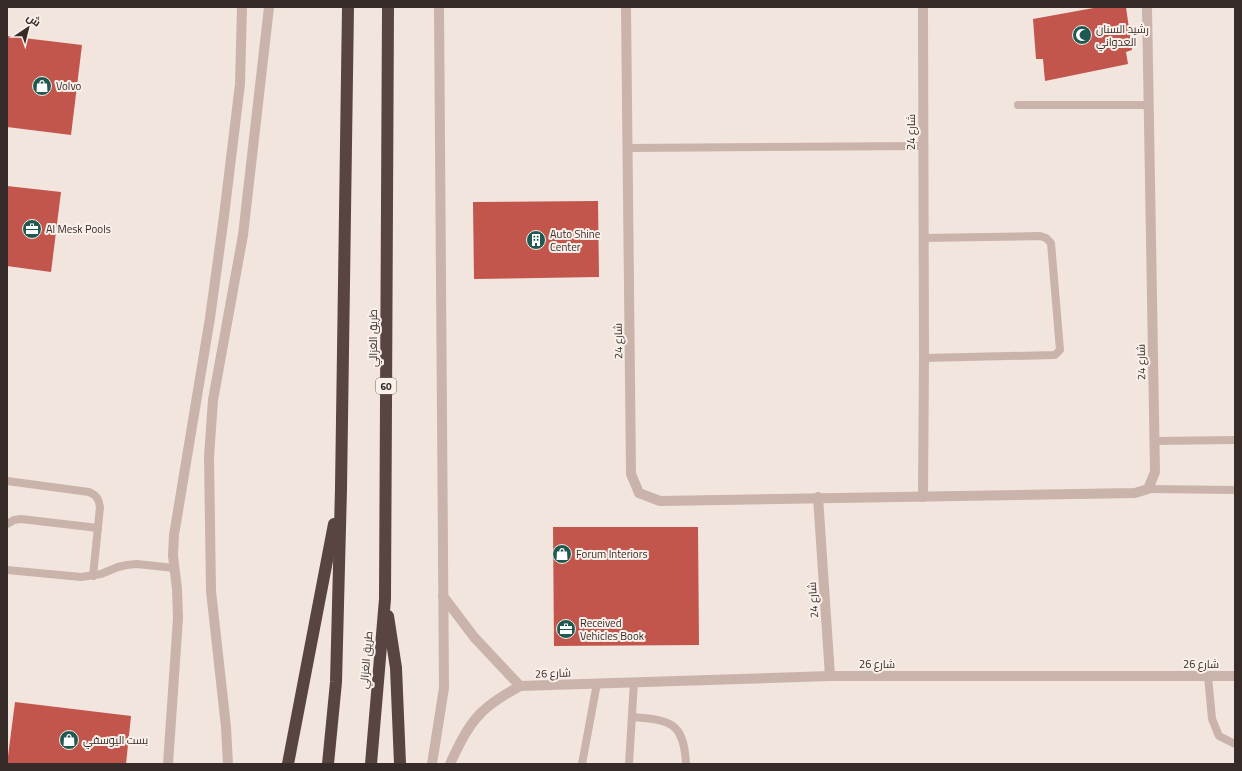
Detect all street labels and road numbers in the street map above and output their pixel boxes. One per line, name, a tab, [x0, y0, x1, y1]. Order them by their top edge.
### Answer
street label: شارع 24	[903, 114, 919, 150]
street label: طريق الغزالي	[365, 309, 382, 367]
street label: شارع 24	[610, 323, 626, 359]
street label: شارع 24	[1133, 344, 1149, 380]
road number: 60	[376, 378, 396, 394]
street label: شارع 24	[804, 581, 822, 619]
street label: طريق الغزالي	[356, 630, 377, 690]
street label: شارع 26	[859, 656, 895, 672]
street label: شارع 26	[1183, 656, 1219, 672]
street label: شارع 26	[535, 664, 571, 682]

